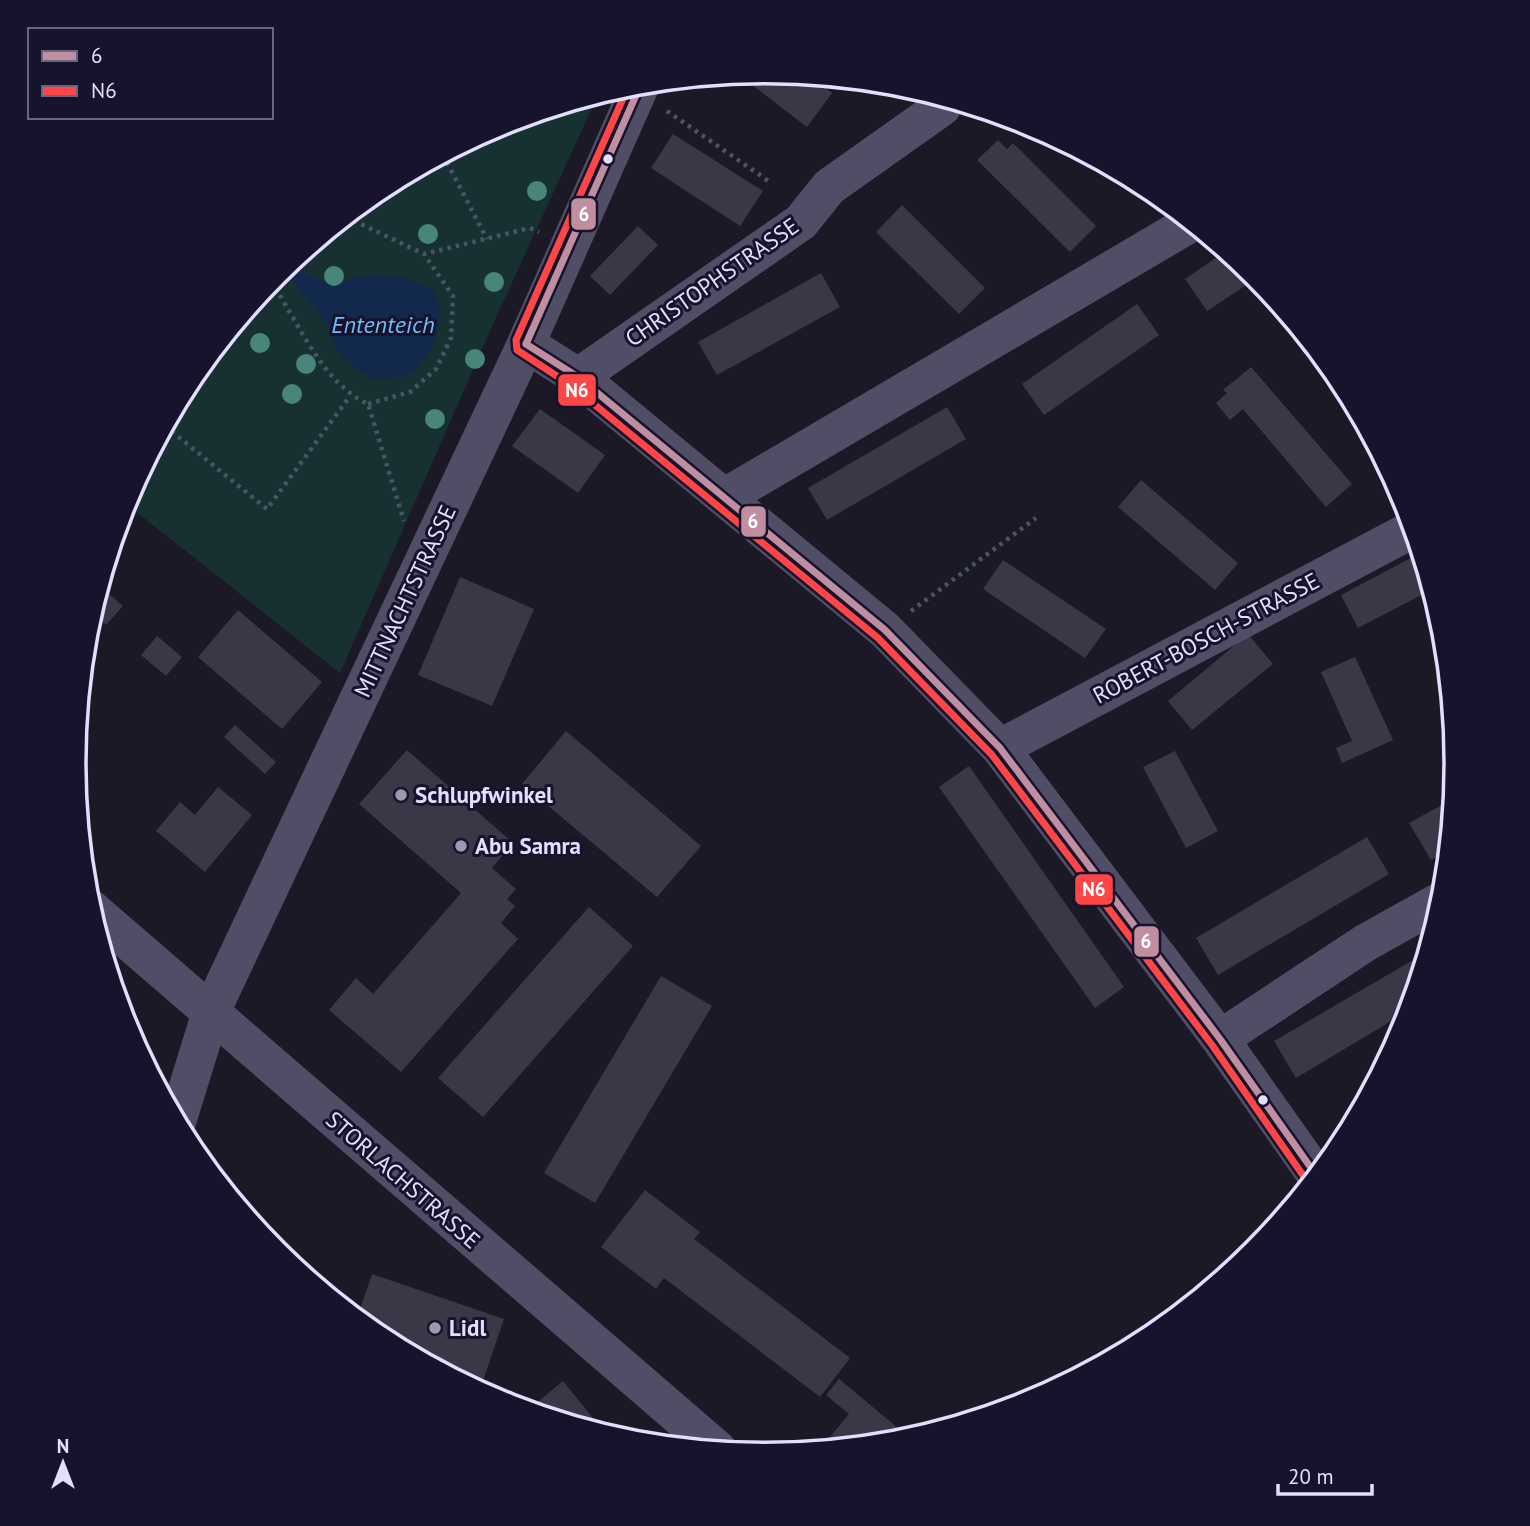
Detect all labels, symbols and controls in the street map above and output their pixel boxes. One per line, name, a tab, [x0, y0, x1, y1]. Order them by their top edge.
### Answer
legend	[28, 28, 273, 119]
text: 6	[91, 42, 102, 69]
text: N6	[91, 77, 117, 104]
unlabelled marker	[601, 152, 615, 166]
line badge: 6	[570, 197, 597, 231]
text: 6	[579, 202, 589, 226]
street label: CHRISTOPHSTRASSE	[619, 211, 804, 352]
water label: Ententeich	[331, 309, 435, 340]
line badge: N6	[557, 373, 597, 407]
text: N6	[565, 378, 589, 402]
street label: MITTNACHTSTRASSE	[347, 500, 462, 702]
line badge: 6	[740, 505, 767, 538]
text: 6	[748, 509, 758, 533]
street label: ROBERT-BOSCH-STRASSE	[1088, 566, 1324, 710]
place label: Schlupfwinkel	[415, 780, 553, 809]
marker: Schlupfwinkel	[393, 787, 409, 803]
place label: Abu Samra	[475, 831, 581, 860]
marker: Abu Samra	[453, 838, 469, 854]
line badge: N6	[1074, 873, 1114, 906]
text: N6	[1082, 877, 1106, 901]
line badge: 6	[1133, 925, 1160, 958]
text: 6	[1141, 929, 1151, 953]
unlabelled marker	[1256, 1093, 1270, 1107]
street label: STORLACHSTRASSE	[320, 1105, 486, 1255]
place label: Lidl	[449, 1313, 486, 1342]
marker: Lidl	[427, 1320, 443, 1336]
north arrow	[28, 1428, 98, 1498]
text: N	[57, 1434, 69, 1458]
scale bar	[1278, 1452, 1372, 1496]
text: 20 m	[1288, 1463, 1334, 1490]

